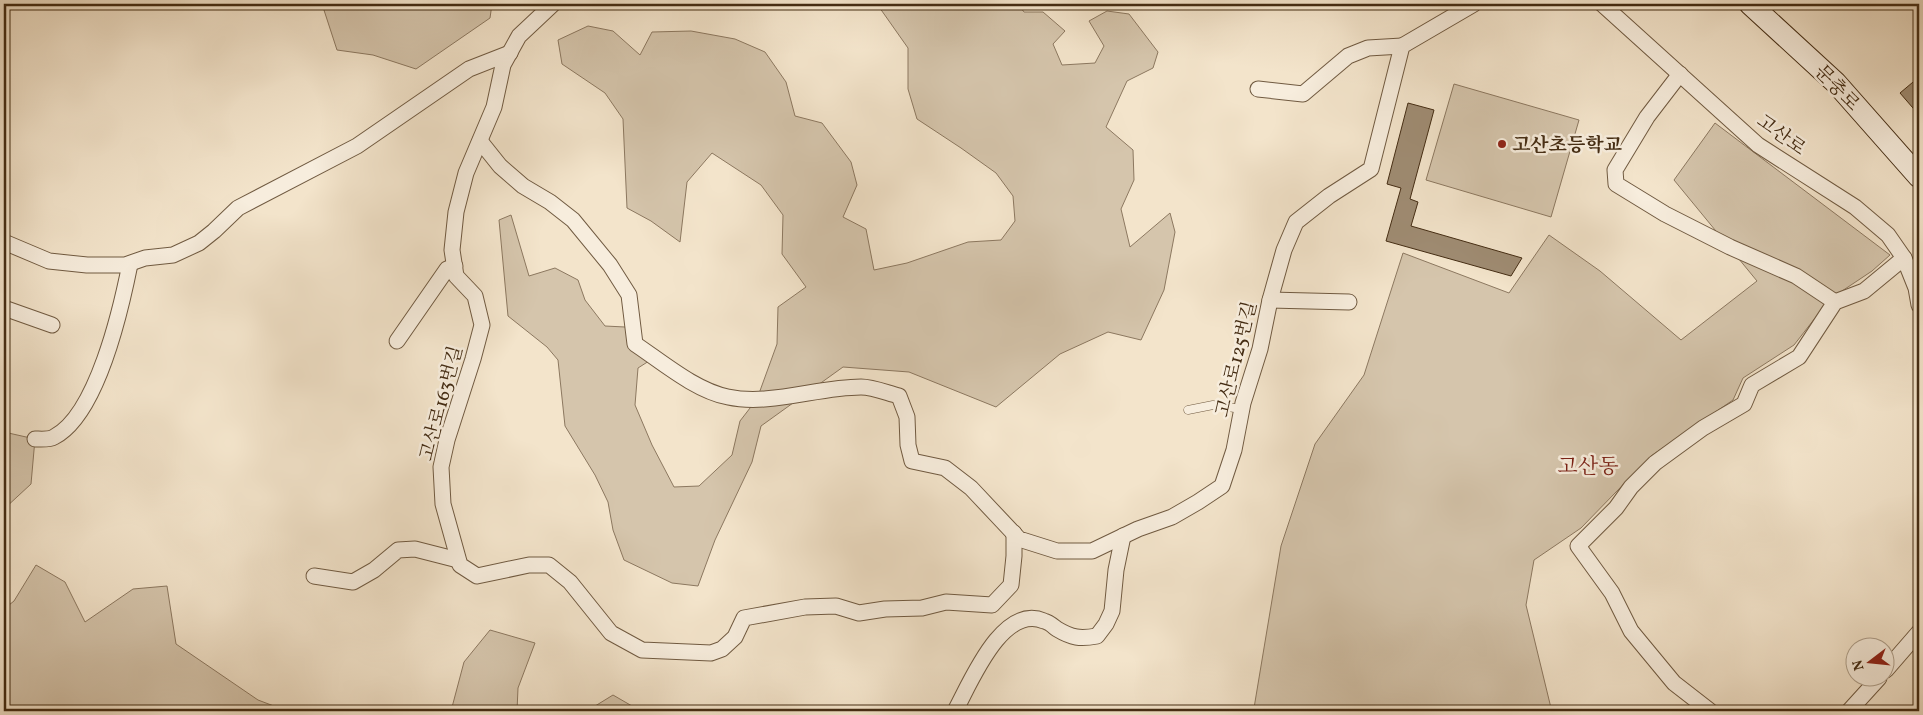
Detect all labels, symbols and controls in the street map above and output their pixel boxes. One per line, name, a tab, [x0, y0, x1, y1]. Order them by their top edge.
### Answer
street label: 문충로	[1808, 60, 1865, 117]
street label: 고산로	[1751, 109, 1811, 162]
place label: 고산초등학교	[1512, 133, 1622, 159]
marker: 고산초등학교	[1496, 138, 1508, 150]
street label: 고산로125번길	[1210, 299, 1264, 420]
street label: 고산로163번길	[414, 343, 470, 464]
district label: 고산동	[1558, 453, 1618, 482]
north arrow	[1846, 638, 1896, 688]
text: N	[1848, 658, 1869, 673]

